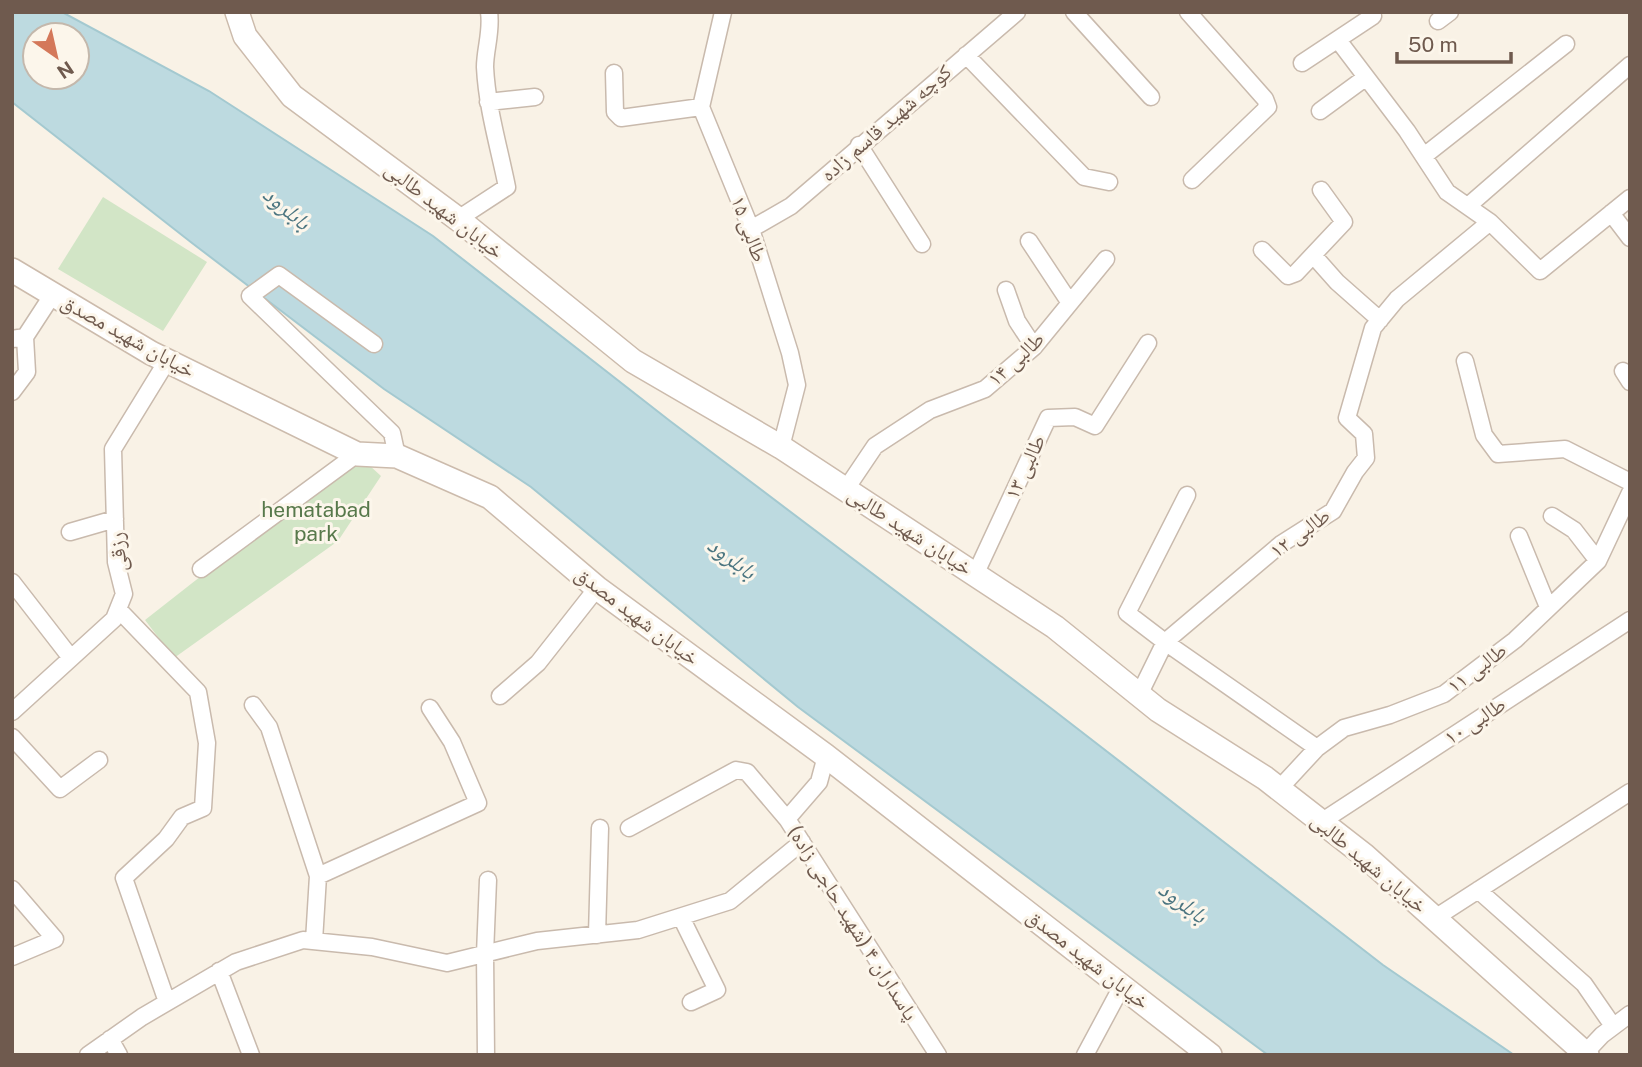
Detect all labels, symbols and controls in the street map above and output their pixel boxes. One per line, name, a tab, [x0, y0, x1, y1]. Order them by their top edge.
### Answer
north arrow	[21, 21, 91, 91]
scale bar	[1397, 21, 1511, 65]
text: 50 m	[1408, 32, 1458, 57]
text: N	[53, 57, 78, 83]
street label: کوچه شهید قاسم زاده	[815, 59, 958, 188]
street label: خیابان شهید طالبی	[380, 156, 508, 264]
water label: بابلرود	[258, 180, 317, 236]
street label: طالبی ۱۵	[725, 193, 773, 265]
street label: خیابان شهید مصدق	[57, 289, 199, 383]
street label: طالبی ۱۴	[982, 326, 1050, 392]
street label: طالبی ۱۳	[999, 431, 1051, 503]
street label: خیابان شهید طالبی	[843, 481, 977, 581]
park label: hematabad park	[261, 497, 371, 546]
street label: طالبی ۱۲	[1265, 502, 1335, 564]
street label: رزقی	[103, 531, 133, 573]
water label: بابلرود	[702, 531, 762, 586]
street label: خیابان شهید مصدق	[570, 561, 704, 671]
street label: طالبی ۱۱	[1442, 637, 1512, 699]
street label: طالبی ۱۰	[1439, 692, 1511, 750]
street label: خیابان شهید طالبی	[1306, 807, 1432, 919]
street label: پاسداران ۴ (شهید حاجی زاده)	[782, 820, 924, 1026]
water label: بابلرود	[1153, 875, 1213, 930]
street label: خیابان شهید مصدق	[1021, 903, 1155, 1015]

